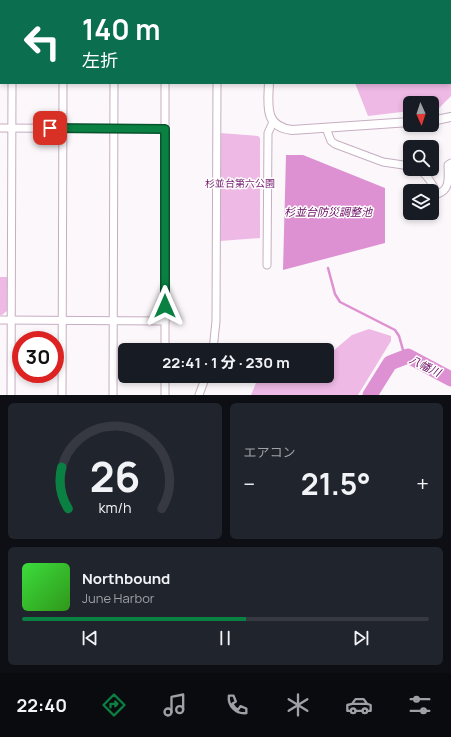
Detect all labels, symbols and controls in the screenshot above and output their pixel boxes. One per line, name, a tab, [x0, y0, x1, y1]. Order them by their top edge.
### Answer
text: 140 m	[82, 10, 161, 48]
icon: left	[16, 16, 68, 68]
text: 左折	[82, 48, 118, 72]
north arrow	[403, 96, 439, 132]
map controls	[403, 96, 439, 220]
pin	[33, 111, 67, 145]
icon: arrive	[39, 117, 61, 139]
button: search	[403, 140, 439, 176]
park label: 杉並台第六公園	[205, 176, 275, 190]
button: layers	[403, 184, 439, 220]
water label: 杉並台防災調整池	[284, 204, 373, 219]
position arrow	[144, 285, 186, 327]
speed limit sign: 30	[12, 331, 64, 383]
text: 22:41 · 1 分 · 230 m	[162, 352, 290, 373]
water label: 八幡川	[407, 352, 444, 380]
text: エアコン	[244, 443, 296, 461]
text: 26	[89, 448, 140, 504]
text: 21.5°	[301, 463, 371, 504]
text: −	[244, 469, 255, 499]
text: +	[416, 469, 429, 499]
text: km/h	[98, 498, 131, 517]
text: Northbound	[82, 568, 170, 589]
text: June Harbor	[82, 589, 155, 607]
icon: previous	[79, 627, 101, 649]
icon: pause	[214, 627, 236, 649]
icon: next	[350, 627, 372, 649]
icon: directions	[100, 691, 128, 719]
icon: music	[161, 691, 189, 719]
icon: phone	[223, 691, 251, 719]
icon: climate	[284, 691, 312, 719]
icon: car	[345, 691, 373, 719]
icon: filters	[406, 691, 434, 719]
text: 22:40	[17, 693, 67, 717]

